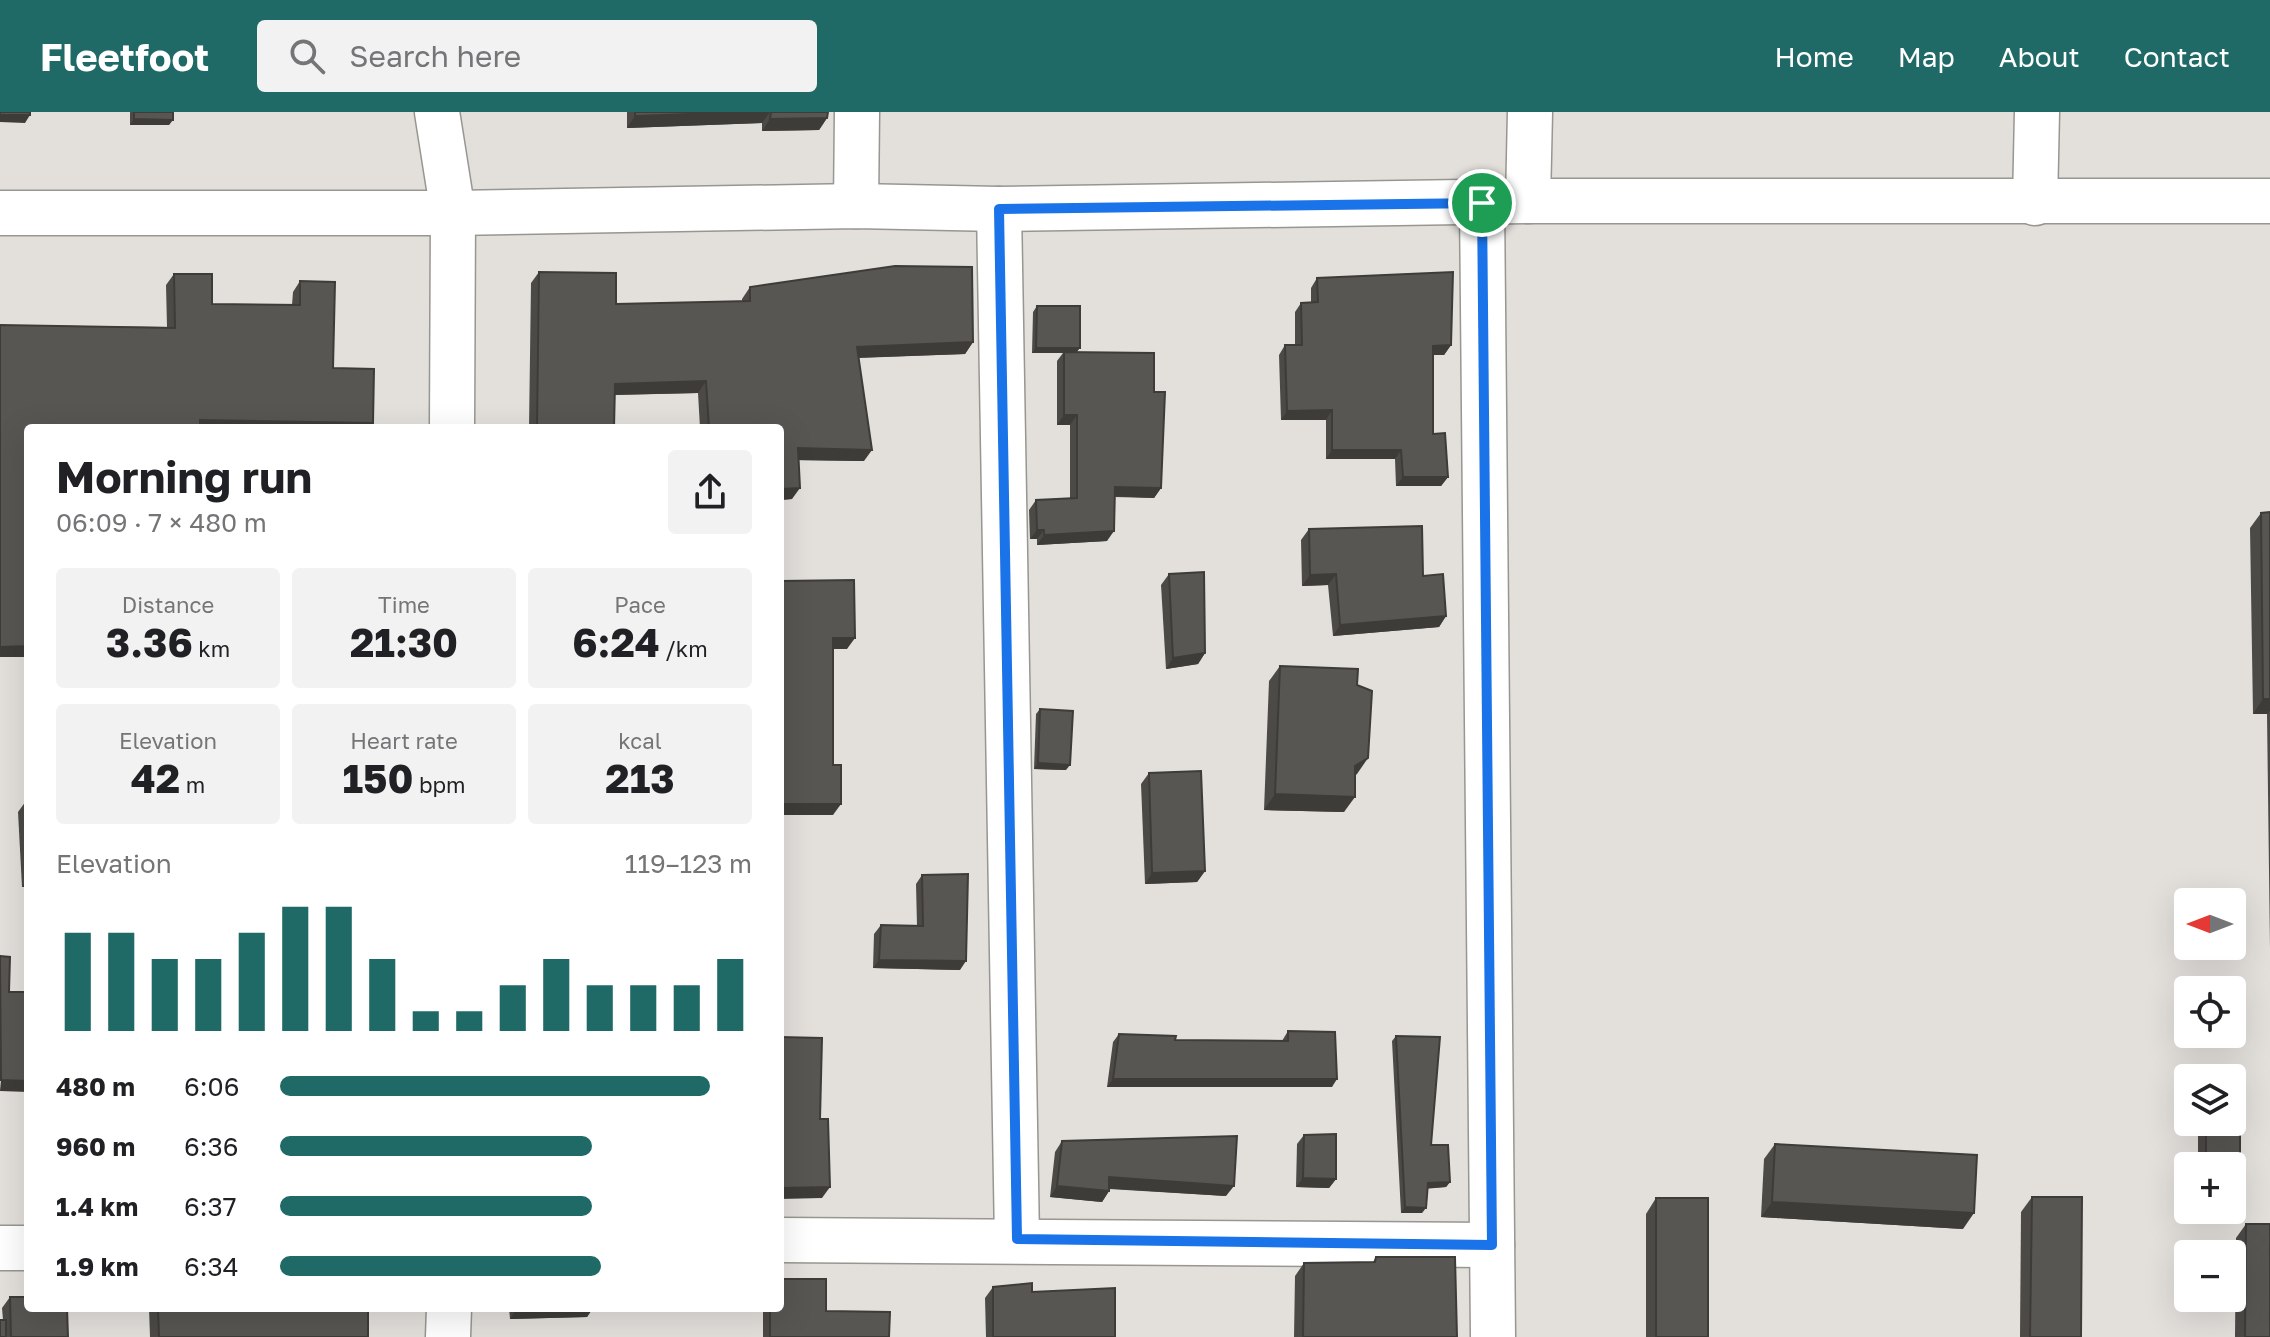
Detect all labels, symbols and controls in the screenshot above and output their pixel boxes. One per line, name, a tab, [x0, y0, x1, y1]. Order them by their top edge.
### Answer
search box	[257, 20, 817, 92]
text: Fleetfoot	[40, 34, 209, 79]
icon: search	[285, 34, 329, 78]
text: Search here	[349, 38, 521, 74]
text: Home	[1775, 40, 1854, 73]
text: Map	[1898, 40, 1955, 73]
text: About	[1999, 40, 2080, 73]
text: Contact	[2124, 40, 2230, 73]
pin	[1448, 169, 1516, 237]
icon: arrive	[1460, 181, 1504, 225]
text: Morning run	[56, 450, 312, 503]
button: share	[668, 450, 752, 534]
text: 06:09 · 7 × 480 m	[56, 507, 267, 538]
text: Distance	[122, 591, 214, 618]
text: Time	[378, 591, 430, 618]
text: Pace	[614, 591, 666, 618]
text: 3.36	[106, 618, 193, 666]
text: 21:30	[350, 618, 458, 666]
text: 6:24	[572, 618, 660, 666]
text: km	[193, 635, 230, 662]
text: /km	[660, 635, 708, 662]
text: Elevation	[119, 727, 217, 754]
text: Heart rate	[350, 727, 458, 754]
text: kcal	[618, 727, 662, 754]
text: 42	[131, 754, 180, 802]
text: 150	[342, 754, 413, 802]
text: 213	[605, 754, 675, 802]
text: m	[180, 771, 205, 798]
text: bpm	[413, 771, 466, 798]
text: Elevation	[56, 848, 172, 879]
text: 119–123 m	[625, 848, 752, 879]
north arrow	[2174, 888, 2246, 960]
map controls	[2174, 888, 2246, 1312]
button: locate	[2174, 976, 2246, 1048]
button: layers	[2174, 1064, 2246, 1136]
text: 480 m	[56, 1071, 135, 1102]
text: 6:06	[184, 1071, 239, 1102]
text: 960 m	[56, 1131, 135, 1162]
text: 6:36	[184, 1131, 238, 1162]
button: +	[2174, 1152, 2246, 1224]
text: 1.4 km	[56, 1191, 138, 1222]
text: 6:37	[184, 1191, 237, 1222]
button: −	[2174, 1240, 2246, 1312]
text: 1.9 km	[56, 1251, 139, 1282]
text: 6:34	[184, 1251, 239, 1282]

